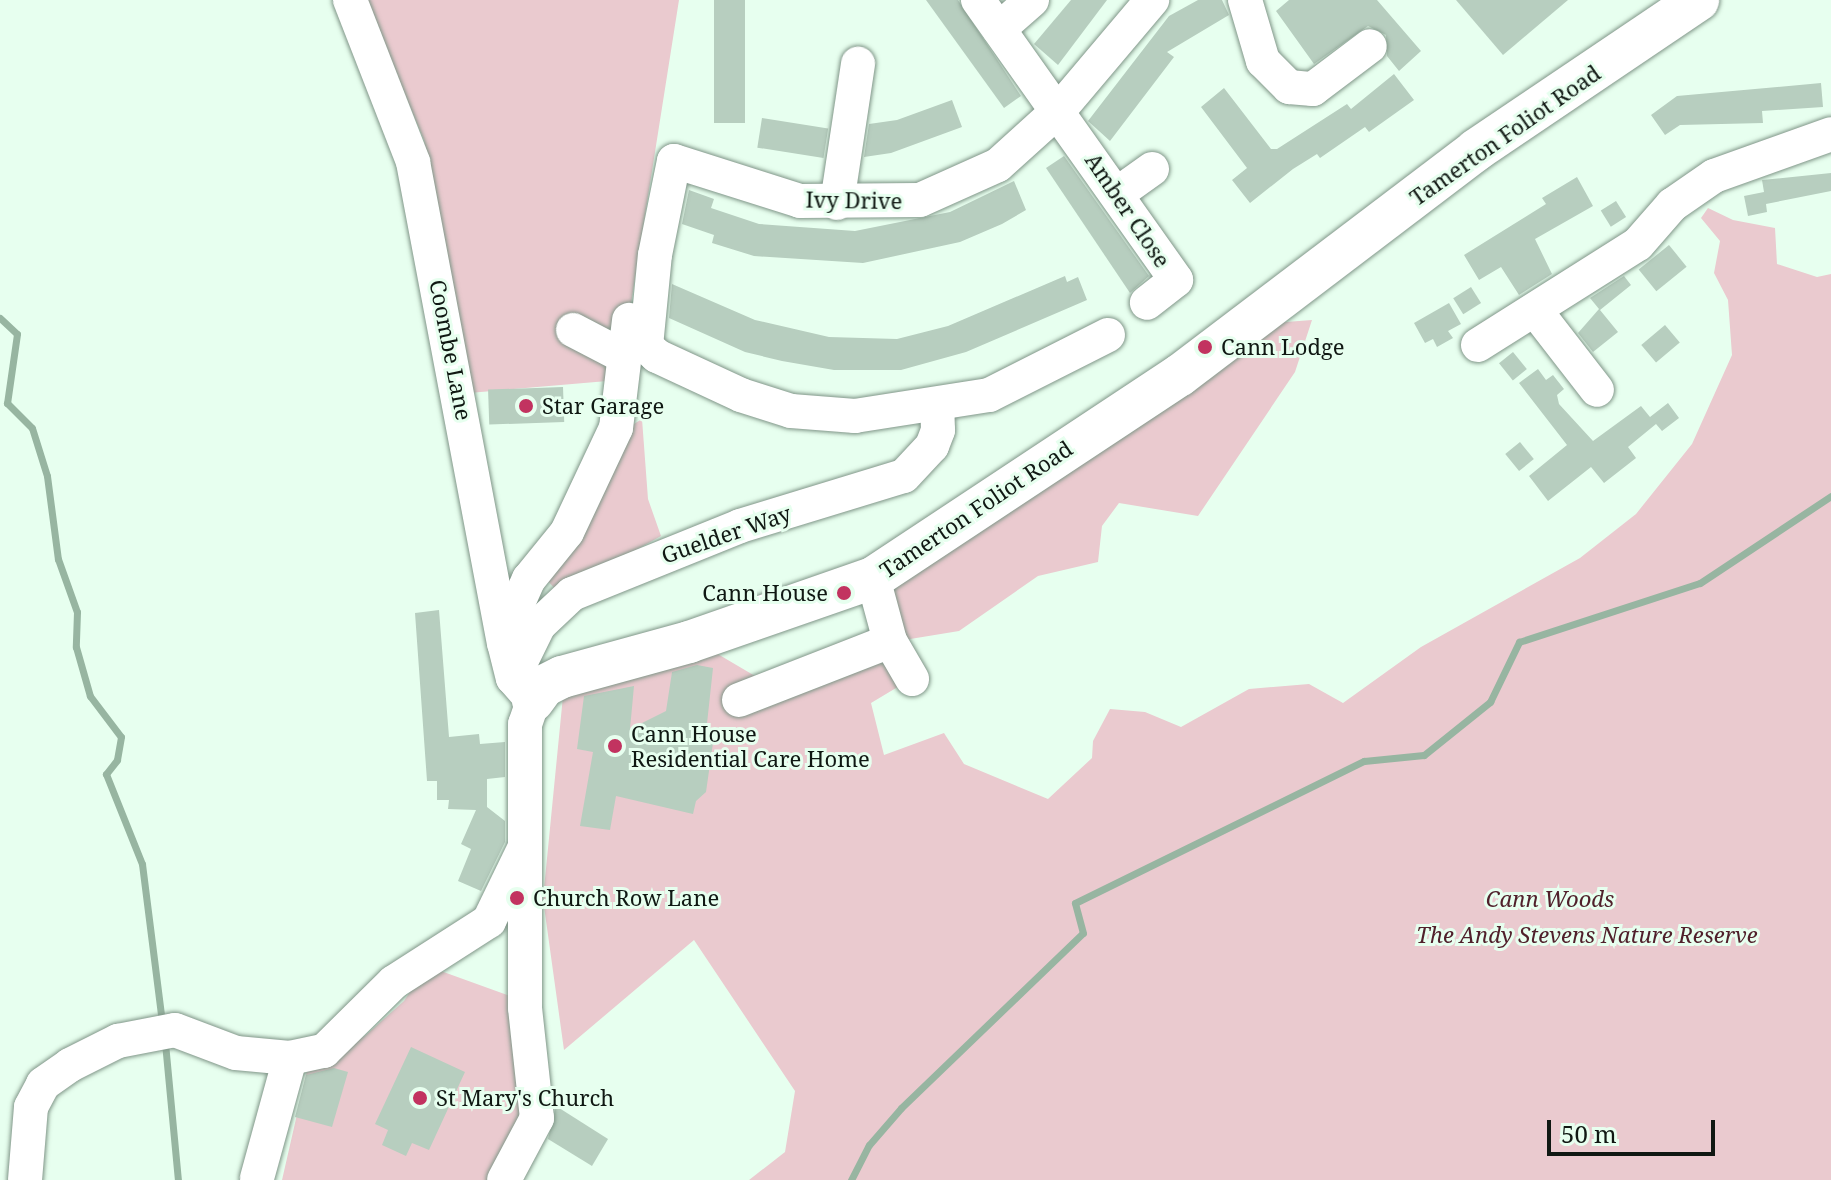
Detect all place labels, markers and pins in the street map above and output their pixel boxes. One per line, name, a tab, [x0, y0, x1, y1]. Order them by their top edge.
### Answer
place label: Cann Lodge	[1221, 334, 1345, 360]
marker: Cann Lodge	[1196, 338, 1214, 356]
place label: Star Garage	[542, 393, 664, 419]
marker: Star Garage	[517, 397, 535, 415]
place label: Cann House	[702, 580, 828, 606]
marker: Cann House	[835, 584, 853, 602]
place label: Cann House Residential Care Home	[631, 720, 870, 772]
marker: Cann House Residential Care Home	[606, 737, 624, 755]
place label: Church Row Lane	[533, 885, 719, 911]
marker: Church Row Lane	[508, 889, 526, 907]
place label: St Mary's Church	[436, 1085, 614, 1111]
marker: St Mary's Church	[411, 1089, 429, 1107]

